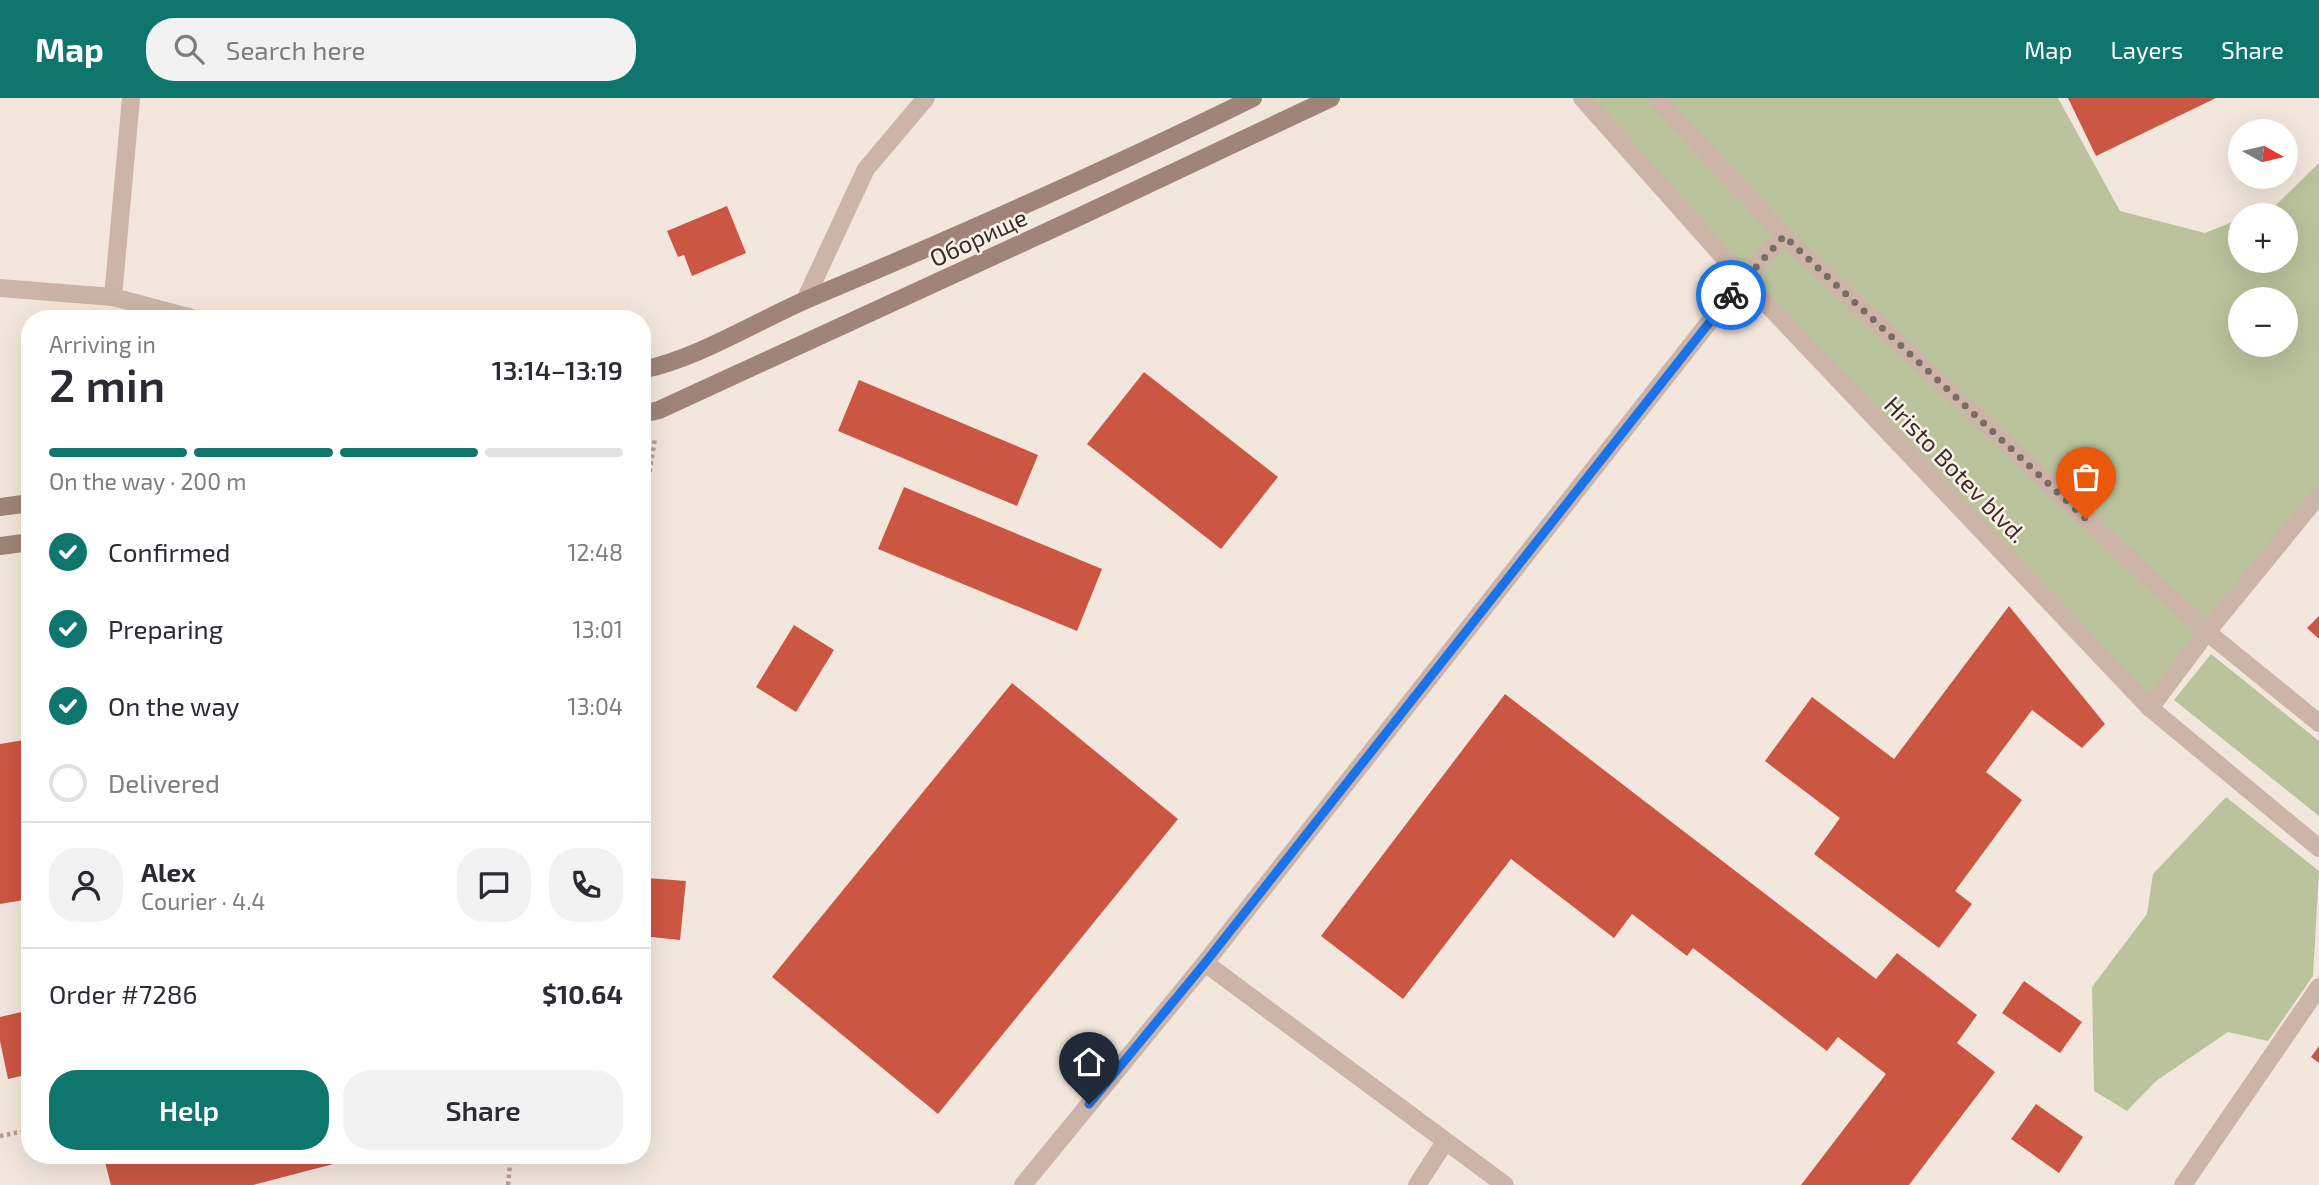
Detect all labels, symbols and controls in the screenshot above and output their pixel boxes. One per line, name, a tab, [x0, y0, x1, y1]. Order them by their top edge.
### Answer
search box	[146, 18, 636, 81]
text: Map	[35, 29, 104, 69]
icon: search	[170, 30, 208, 68]
text: Search here	[226, 34, 365, 65]
text: Map	[2024, 35, 2072, 64]
text: Layers	[2110, 35, 2183, 64]
text: Share	[2221, 35, 2284, 64]
north arrow	[2228, 119, 2298, 189]
map controls	[2228, 119, 2298, 357]
street label: Оборище	[925, 202, 1031, 272]
button: +	[2228, 203, 2298, 273]
courier	[1696, 260, 1766, 330]
icon: bike	[1712, 276, 1750, 314]
button: −	[2228, 287, 2298, 357]
text: Arriving in	[49, 330, 156, 358]
text: 13:14–13:19	[492, 354, 623, 385]
text: 2 min	[49, 356, 165, 411]
street label: Hristo Botev blvd.	[1879, 390, 2033, 548]
pin	[2056, 447, 2116, 519]
icon: bag	[2067, 458, 2105, 496]
text: On the way · 200 m	[49, 467, 246, 495]
icon: check	[49, 533, 87, 571]
text: Confirmed	[108, 536, 231, 567]
text: 12:48	[567, 538, 623, 566]
icon: check	[49, 610, 87, 648]
text: Preparing	[108, 613, 223, 644]
text: 13:01	[573, 615, 623, 643]
icon: check	[49, 687, 87, 725]
text: On the way	[108, 690, 239, 721]
text: 13:04	[568, 692, 623, 720]
text: Delivered	[108, 767, 220, 798]
button: person	[49, 848, 123, 922]
button: chat	[457, 848, 531, 922]
button: phone	[549, 848, 623, 922]
text: Alex	[141, 856, 196, 887]
text: Courier · 4.4	[141, 887, 265, 915]
text: Order #7286	[49, 978, 197, 1009]
text: $10.64	[542, 978, 623, 1009]
pin	[1059, 1032, 1119, 1104]
icon: home	[1070, 1043, 1108, 1081]
button: Help	[49, 1070, 329, 1150]
button: Share	[343, 1070, 623, 1150]

